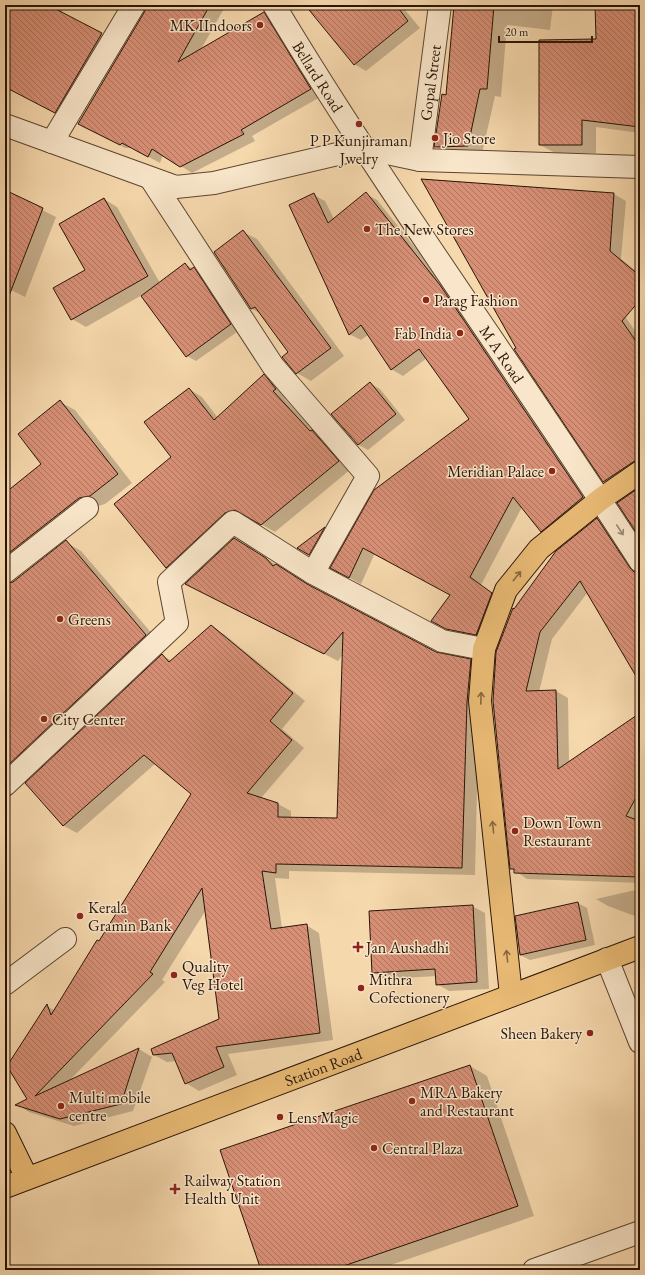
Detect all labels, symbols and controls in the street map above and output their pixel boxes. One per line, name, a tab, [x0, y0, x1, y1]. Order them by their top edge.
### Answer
place label: MK IIndoors	[170, 15, 252, 36]
scale bar	[499, 18, 592, 44]
marker: MK IIndoors	[255, 20, 265, 30]
text: 20 m	[505, 24, 529, 40]
street label: Bellard Road	[288, 37, 348, 117]
street label: Gopal Street	[415, 44, 446, 122]
marker: P P Kunjiraman Jwelry	[354, 119, 364, 129]
place label: Jio Store	[441, 128, 495, 149]
place label: P P Kunjiraman Jwelry	[310, 130, 409, 169]
marker: Jio Store	[430, 133, 440, 143]
place label: The New Stores	[375, 219, 474, 240]
marker: The New Stores	[362, 224, 372, 234]
place label: Parag Fashion	[434, 290, 519, 311]
marker: Parag Fashion	[421, 295, 431, 305]
street label: M A Road	[475, 321, 529, 388]
place label: Fab India	[394, 323, 453, 344]
marker: Fab India	[455, 328, 465, 338]
place label: Meridian Palace	[447, 461, 544, 482]
marker: Meridian Palace	[547, 466, 557, 476]
one-way arrow	[617, 524, 625, 536]
one-way arrow	[513, 570, 522, 581]
place label: Greens	[68, 609, 111, 630]
marker: Greens	[55, 614, 65, 624]
one-way arrow	[477, 692, 485, 705]
place label: City Center	[52, 709, 126, 730]
marker: City Center	[39, 714, 49, 724]
place label: Down Town Restaurant	[523, 812, 602, 851]
one-way arrow	[490, 821, 497, 834]
marker: Down Town Restaurant	[510, 826, 520, 836]
place label: Kerala Gramin Bank	[88, 897, 172, 936]
marker: Kerala Gramin Bank	[75, 911, 85, 921]
place label: Jan Aushadhi	[364, 937, 449, 958]
marker: Jan Aushadhi	[353, 942, 363, 952]
one-way arrow	[503, 950, 510, 963]
place label: Quality Veg Hotel	[182, 956, 244, 995]
place label: Mithra Cofectionery	[369, 969, 450, 1008]
marker: Quality Veg Hotel	[169, 970, 179, 980]
marker: Mithra Cofectionery	[356, 983, 366, 993]
place label: Sheen Bakery	[500, 1023, 583, 1044]
marker: Sheen Bakery	[585, 1028, 595, 1038]
street label: Station Road	[282, 1043, 366, 1091]
place label: MRA Bakery and Restaurant	[420, 1082, 514, 1121]
place label: Multi mobile centre	[69, 1087, 150, 1126]
marker: MRA Bakery and Restaurant	[407, 1096, 417, 1106]
marker: Multi mobile centre	[56, 1101, 66, 1111]
place label: Lens Magic	[288, 1107, 358, 1128]
marker: Lens Magic	[275, 1112, 285, 1122]
place label: Central Plaza	[382, 1138, 464, 1159]
marker: Central Plaza	[369, 1143, 379, 1153]
place label: Railway Station Health Unit	[184, 1170, 281, 1209]
marker: Railway Station Health Unit	[169, 1183, 181, 1195]

